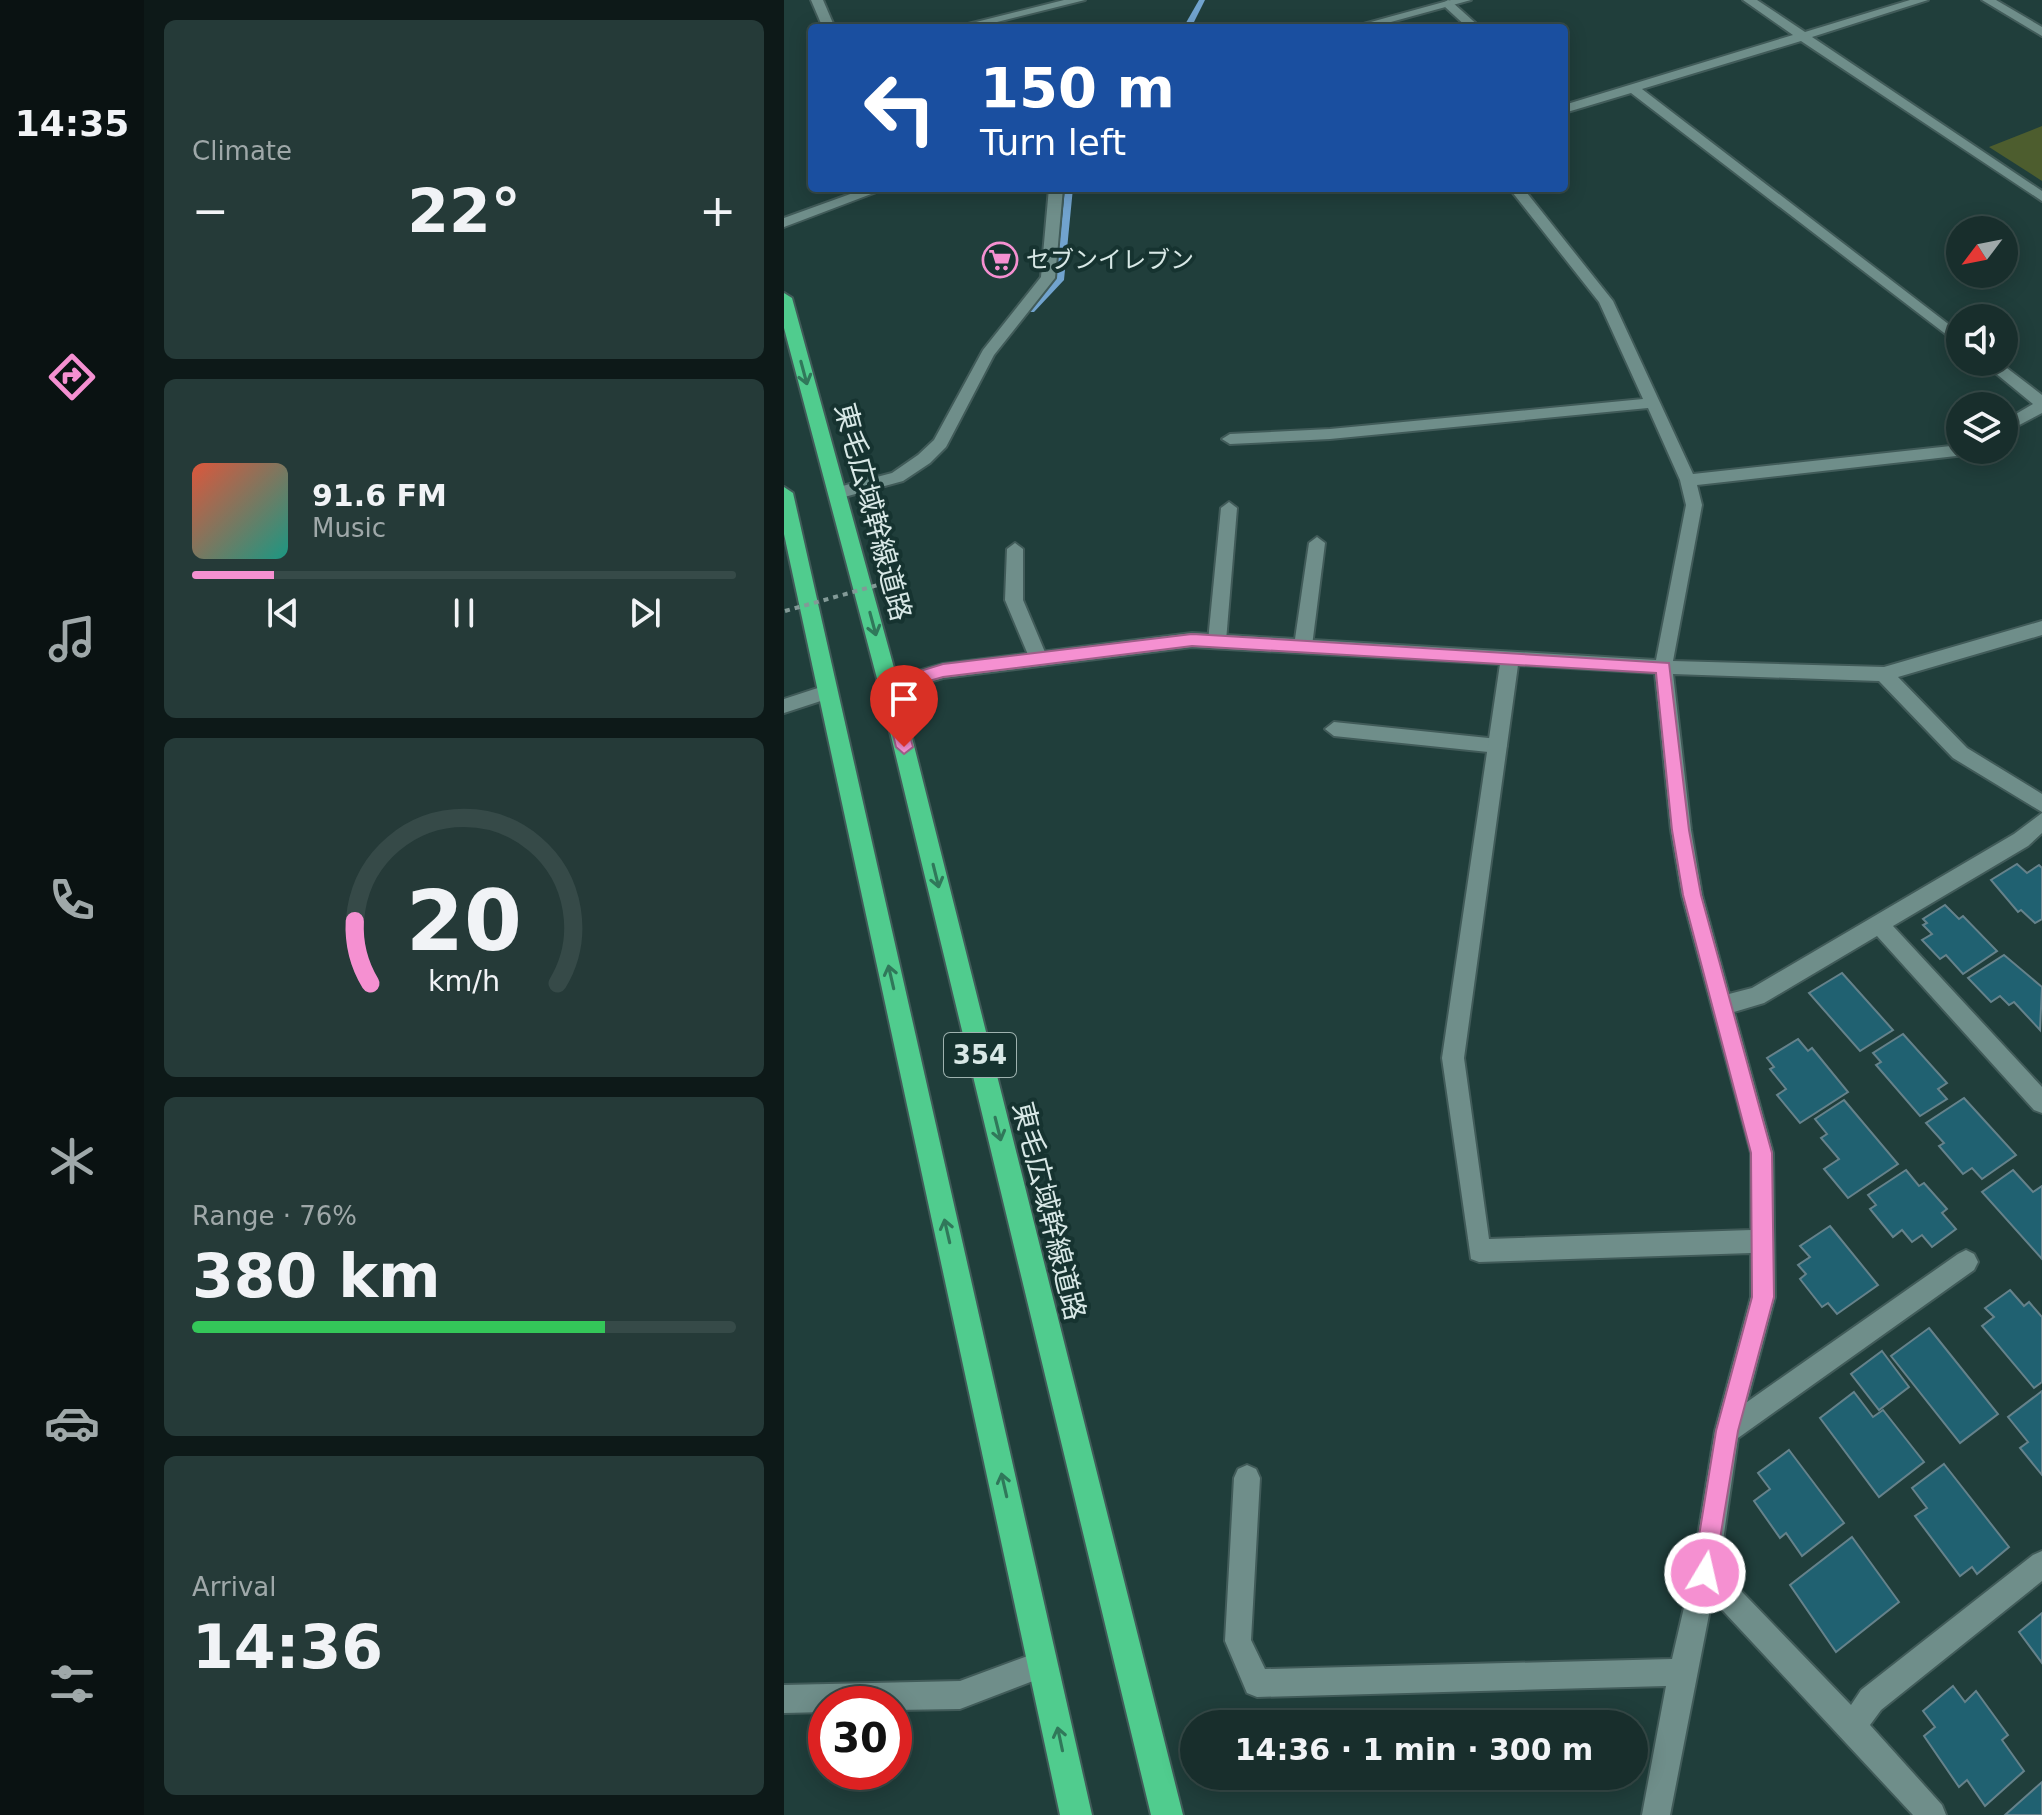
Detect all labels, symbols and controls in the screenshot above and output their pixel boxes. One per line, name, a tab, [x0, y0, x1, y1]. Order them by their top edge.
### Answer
text: 150 m	[980, 55, 1175, 120]
icon: left	[848, 56, 952, 160]
text: 14:35	[15, 103, 129, 144]
text: Turn left	[980, 122, 1126, 163]
text: Climate	[192, 136, 292, 166]
text: 22°	[407, 176, 521, 246]
text: −	[192, 185, 229, 236]
text: +	[699, 185, 736, 236]
north arrow	[1946, 216, 2018, 288]
map controls	[1946, 216, 2018, 464]
supermarket icon: セブンイレブン	[981, 241, 1019, 279]
place label: セブンイレブン	[1026, 246, 1194, 274]
button: sound	[1946, 304, 2018, 376]
icon: directions	[44, 349, 100, 405]
one-way arrow	[798, 359, 813, 385]
button: layers	[1946, 392, 2018, 464]
street label: 東毛広域幹線道路	[828, 400, 918, 624]
text: 91.6 FM	[312, 478, 447, 513]
text: Music	[312, 513, 386, 543]
icon: previous	[261, 591, 305, 635]
icon: pause	[442, 591, 486, 635]
icon: next	[623, 591, 667, 635]
one-way arrow	[866, 610, 881, 636]
icon: music	[44, 611, 100, 667]
pin	[870, 665, 938, 747]
icon: arrive	[882, 677, 926, 721]
one-way arrow	[929, 863, 944, 888]
icon: phone	[44, 872, 100, 928]
text: 20	[406, 872, 522, 969]
text: km/h	[428, 964, 500, 998]
one-way arrow	[883, 965, 898, 991]
road number: 354	[944, 1033, 1016, 1077]
street label: 東毛広域幹線道路	[1006, 1098, 1092, 1324]
one-way arrow	[991, 1115, 1006, 1141]
icon: climate	[44, 1133, 100, 1189]
text: Range · 76%	[192, 1201, 357, 1231]
one-way arrow	[939, 1219, 954, 1244]
text: 380 km	[192, 1241, 441, 1311]
icon: car	[44, 1395, 100, 1451]
one-way arrow	[996, 1472, 1011, 1498]
position arrow	[1663, 1531, 1747, 1615]
text: Arrival	[192, 1572, 276, 1602]
text: 14:36	[192, 1612, 383, 1682]
icon: filters	[44, 1656, 100, 1712]
speed limit sign: 30	[808, 1686, 912, 1790]
one-way arrow	[1052, 1726, 1067, 1752]
text: 14:36 · 1 min · 300 m	[1235, 1732, 1593, 1767]

